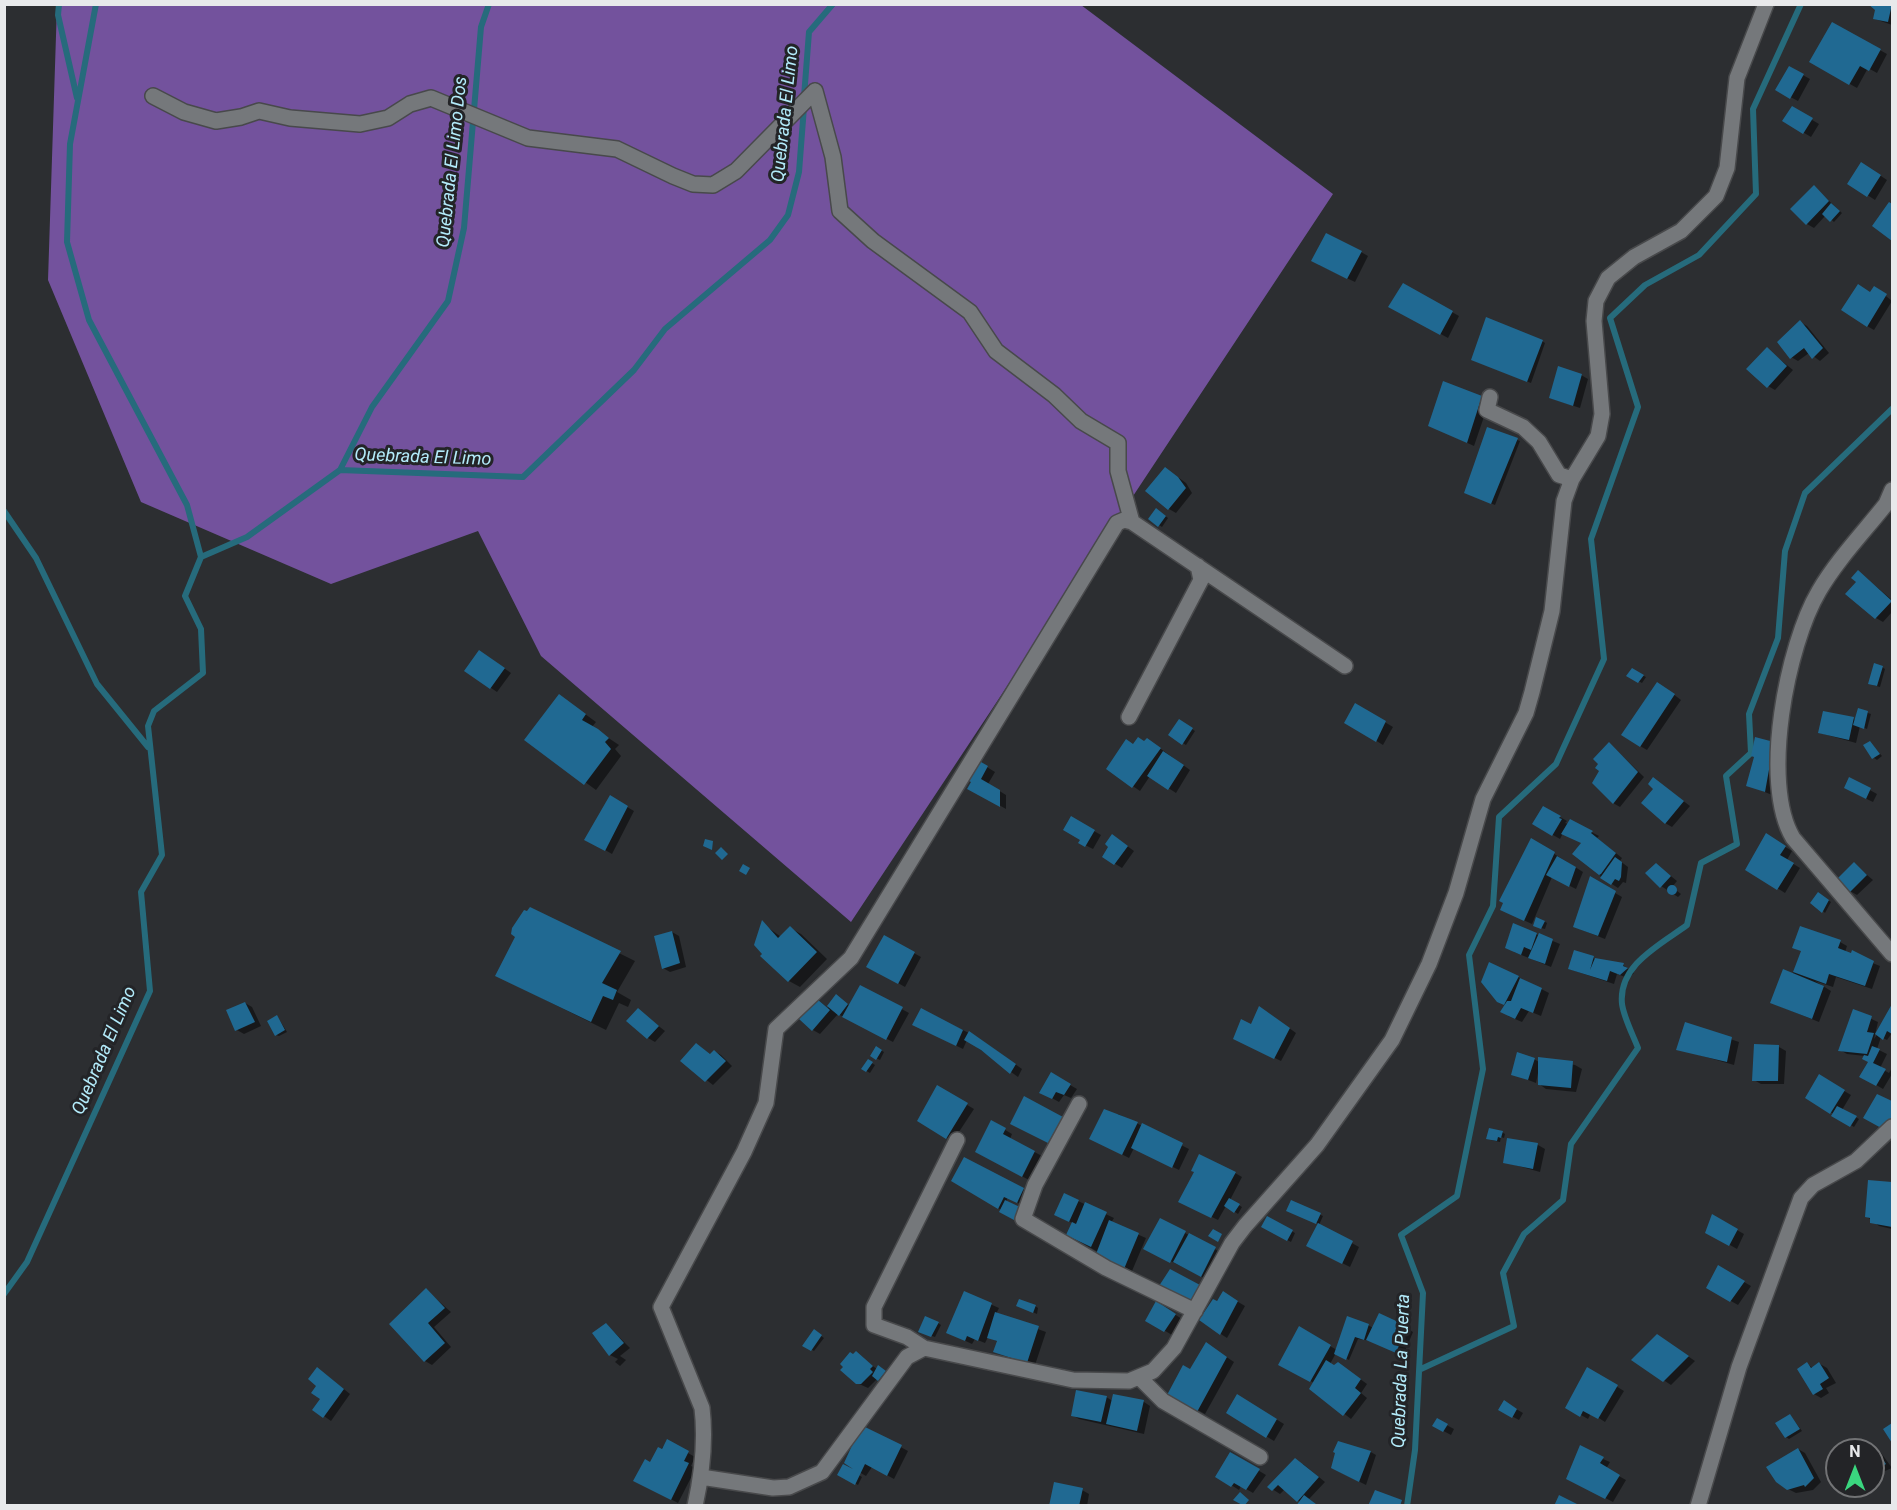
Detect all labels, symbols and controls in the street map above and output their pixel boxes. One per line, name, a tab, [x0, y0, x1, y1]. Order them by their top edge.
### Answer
water label: Quebrada El Limo	[768, 45, 804, 183]
water label: Quebrada El Limo Dos	[433, 75, 473, 249]
water label: Quebrada El Limo	[354, 445, 492, 471]
water label: Quebrada El Limo	[68, 984, 142, 1118]
water label: Quebrada La Puerta	[1389, 1294, 1415, 1448]
north arrow	[1825, 1438, 1885, 1498]
text: N	[1849, 1442, 1861, 1461]

